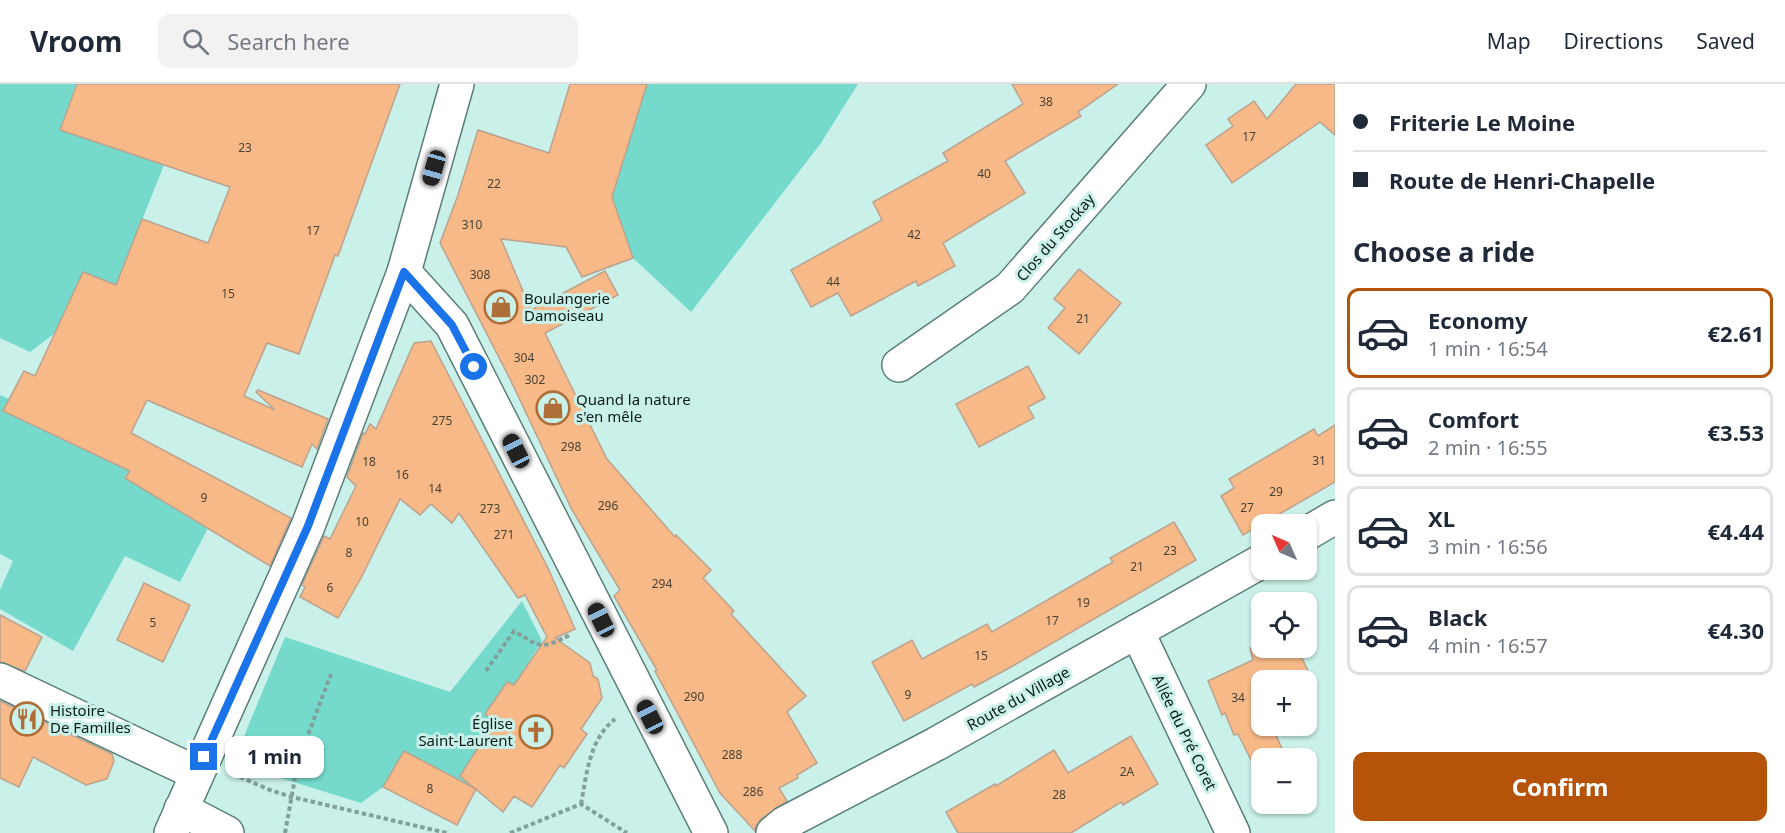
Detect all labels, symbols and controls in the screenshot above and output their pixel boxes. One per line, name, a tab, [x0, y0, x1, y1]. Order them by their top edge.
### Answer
search box	[158, 14, 578, 68]
text: Vroom	[30, 22, 122, 60]
icon: search	[179, 25, 212, 58]
text: Search here	[227, 26, 350, 56]
text: Map	[1487, 27, 1531, 55]
text: Directions	[1564, 27, 1663, 55]
text: Saved	[1696, 27, 1755, 55]
house number: 38	[1039, 93, 1053, 110]
text: Friterie Le Moine	[1389, 107, 1575, 137]
house number: 17	[1242, 128, 1256, 145]
house number: 23	[238, 139, 252, 156]
car	[420, 148, 448, 188]
house number: 40	[977, 165, 991, 182]
text: Route de Henri-Chapelle	[1389, 165, 1655, 195]
house number: 22	[487, 175, 501, 192]
street label: Clos du Stockay	[1011, 189, 1099, 285]
house number: 310	[462, 216, 482, 233]
house number: 17	[306, 222, 320, 239]
house number: 42	[907, 226, 921, 243]
text: Choose a ride	[1353, 233, 1535, 270]
house number: 308	[470, 266, 490, 283]
house number: 44	[826, 273, 840, 290]
house number: 15	[221, 285, 235, 302]
place label: Boulangerie Damoiseau	[524, 288, 610, 325]
shop icon: Boulangerie Damoiseau	[483, 289, 519, 325]
text: Economy	[1428, 305, 1527, 335]
icon: car	[1356, 306, 1410, 360]
house number: 21	[1076, 310, 1090, 327]
text: €2.61	[1707, 318, 1764, 348]
text: 1 min · 16:54	[1428, 335, 1548, 362]
house number: 304	[514, 349, 534, 366]
route start	[460, 353, 487, 380]
house number: 302	[525, 371, 545, 388]
place label: Quand la nature s'en mêle	[576, 389, 691, 426]
shop icon: Quand la nature s'en mêle	[535, 390, 571, 426]
text: Comfort	[1428, 404, 1519, 434]
icon: car	[1356, 405, 1410, 459]
house number: 275	[432, 412, 452, 429]
text: €3.53	[1707, 417, 1764, 447]
car	[500, 431, 532, 471]
text: 2 min · 16:55	[1428, 434, 1548, 461]
house number: 298	[561, 438, 581, 455]
house number: 31	[1312, 452, 1326, 469]
house number: 18	[362, 453, 376, 470]
house number: 16	[395, 466, 409, 483]
house number: 14	[428, 480, 442, 497]
house number: 29	[1269, 483, 1283, 500]
house number: 9	[201, 489, 208, 506]
house number: 296	[598, 497, 618, 514]
house number: 27	[1240, 499, 1254, 516]
house number: 273	[480, 500, 500, 517]
text: XL	[1428, 503, 1455, 533]
icon: car	[1356, 504, 1410, 558]
house number: 10	[355, 513, 369, 530]
north arrow	[1251, 514, 1317, 580]
map controls	[1251, 514, 1317, 814]
text: €4.44	[1707, 516, 1764, 546]
house number: 271	[494, 526, 514, 543]
text: 3 min · 16:56	[1428, 533, 1548, 560]
house number: 23	[1163, 542, 1177, 559]
house number: 8	[346, 544, 353, 561]
house number: 21	[1130, 558, 1144, 575]
house number: 294	[652, 575, 672, 592]
house number: 6	[327, 579, 334, 596]
button: locate	[1251, 592, 1317, 658]
house number: 19	[1076, 594, 1090, 611]
car	[585, 600, 617, 640]
text: Black	[1428, 602, 1487, 632]
icon: car	[1356, 603, 1410, 657]
house number: 17	[1045, 612, 1059, 629]
house number: 5	[150, 614, 157, 631]
text: €4.30	[1707, 615, 1764, 645]
text: 4 min · 16:57	[1428, 632, 1548, 659]
house number: 15	[974, 647, 988, 664]
street label: Route du Village	[963, 661, 1073, 735]
button: +	[1251, 670, 1317, 736]
street label: Allée du Pré Coret	[1148, 671, 1222, 794]
house number: 9	[905, 686, 912, 703]
house number: 290	[684, 688, 704, 705]
house number: 34	[1231, 689, 1245, 706]
car	[634, 697, 666, 737]
place label: Histoire De Familles	[50, 700, 131, 737]
restaurant icon: Histoire De Familles	[9, 701, 45, 737]
place label: Église Saint-Laurent	[418, 713, 514, 750]
church icon: Église Saint-Laurent	[518, 714, 554, 750]
callout: 1 min	[225, 736, 324, 778]
route end	[190, 743, 217, 770]
text: 1 min	[247, 743, 302, 770]
house number: 288	[722, 746, 742, 763]
button: −	[1251, 748, 1317, 814]
button: Confirm	[1353, 752, 1767, 821]
house number: 2A	[1120, 763, 1135, 780]
house number: 8	[427, 780, 434, 797]
house number: 286	[743, 783, 763, 800]
house number: 28	[1052, 786, 1066, 803]

